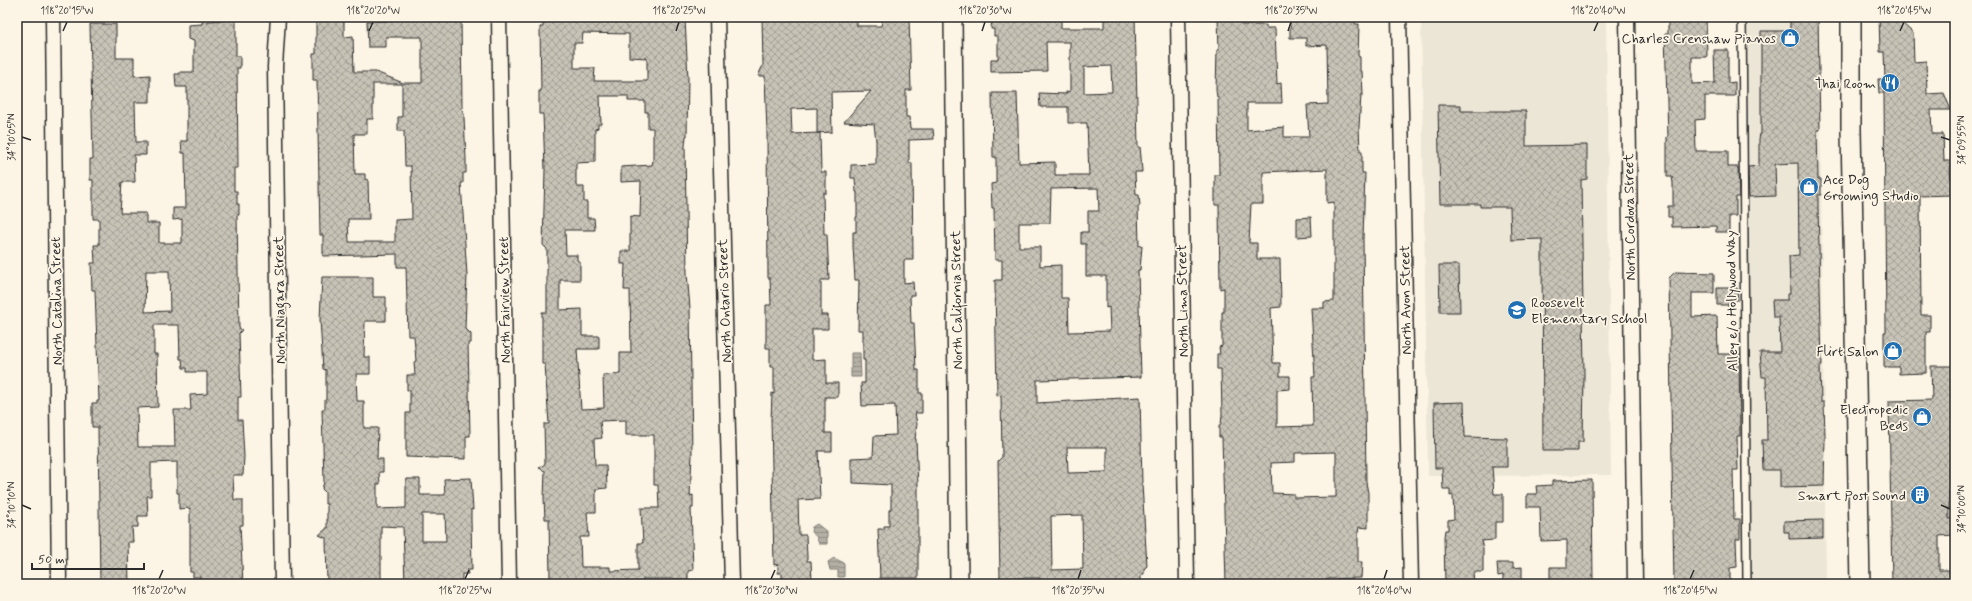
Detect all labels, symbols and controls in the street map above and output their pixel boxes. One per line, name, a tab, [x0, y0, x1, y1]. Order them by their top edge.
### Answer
text: 118°20'15"W	[41, 4, 93, 18]
text: 118°20'20"W	[346, 4, 400, 18]
text: 118°20'25"W	[652, 4, 706, 18]
text: 118°20'30"W	[958, 4, 1012, 18]
text: 118°20'35"W	[1265, 4, 1317, 18]
text: 118°20'40"W	[1571, 4, 1625, 18]
text: 118°20'45"W	[1877, 4, 1931, 18]
shop icon: Charles Crenshaw Pianos	[1779, 27, 1801, 49]
place label: Charles Crenshaw Pianos	[1621, 30, 1776, 48]
restaurant icon: Thai Room	[1879, 72, 1901, 94]
place label: Thai Room	[1815, 75, 1876, 93]
text: 34°10'05"N	[5, 113, 19, 161]
text: 34°09'55"N	[1955, 115, 1969, 165]
street label: North Cordova Street	[1620, 153, 1640, 281]
place label: Ace Dog Grooming Studio	[1823, 171, 1919, 206]
shop icon: Ace Dog Grooming Studio	[1798, 176, 1820, 198]
street label: North California Street	[947, 229, 969, 370]
street label: Alley e/o Hollywood Way	[1722, 230, 1742, 372]
street label: North Niagara Street	[270, 235, 292, 364]
street label: North Fairview Street	[495, 236, 515, 364]
street label: North Catalina Street	[47, 237, 67, 365]
street label: North Ontario Street	[714, 238, 736, 363]
street label: North Lima Street	[1173, 244, 1193, 358]
street label: North Avon Street	[1396, 245, 1416, 355]
place label: Roosevelt Elementary School	[1531, 294, 1647, 328]
school or university icon: Roosevelt Elementary School	[1506, 299, 1528, 321]
shop icon: Flirt Salon	[1882, 340, 1904, 362]
place label: Flirt Salon	[1816, 343, 1879, 361]
place label: Electropedic Beds	[1840, 401, 1908, 435]
shop icon: Electropedic Beds	[1911, 406, 1933, 428]
text: 34°10'10"N	[5, 481, 19, 528]
building icon: Smart Post Sound	[1909, 484, 1931, 506]
text: 34°10'00"N	[1955, 485, 1969, 533]
place label: Smart Post Sound	[1798, 487, 1906, 505]
scale bar	[32, 545, 144, 571]
text: 50 m	[38, 552, 65, 568]
text: 118°20'20"W	[132, 584, 186, 598]
text: 118°20'25"W	[438, 584, 492, 598]
text: 118°20'30"W	[744, 584, 798, 598]
text: 118°20'35"W	[1052, 584, 1104, 598]
text: 118°20'40"W	[1357, 584, 1411, 598]
text: 118°20'45"W	[1663, 584, 1717, 598]

